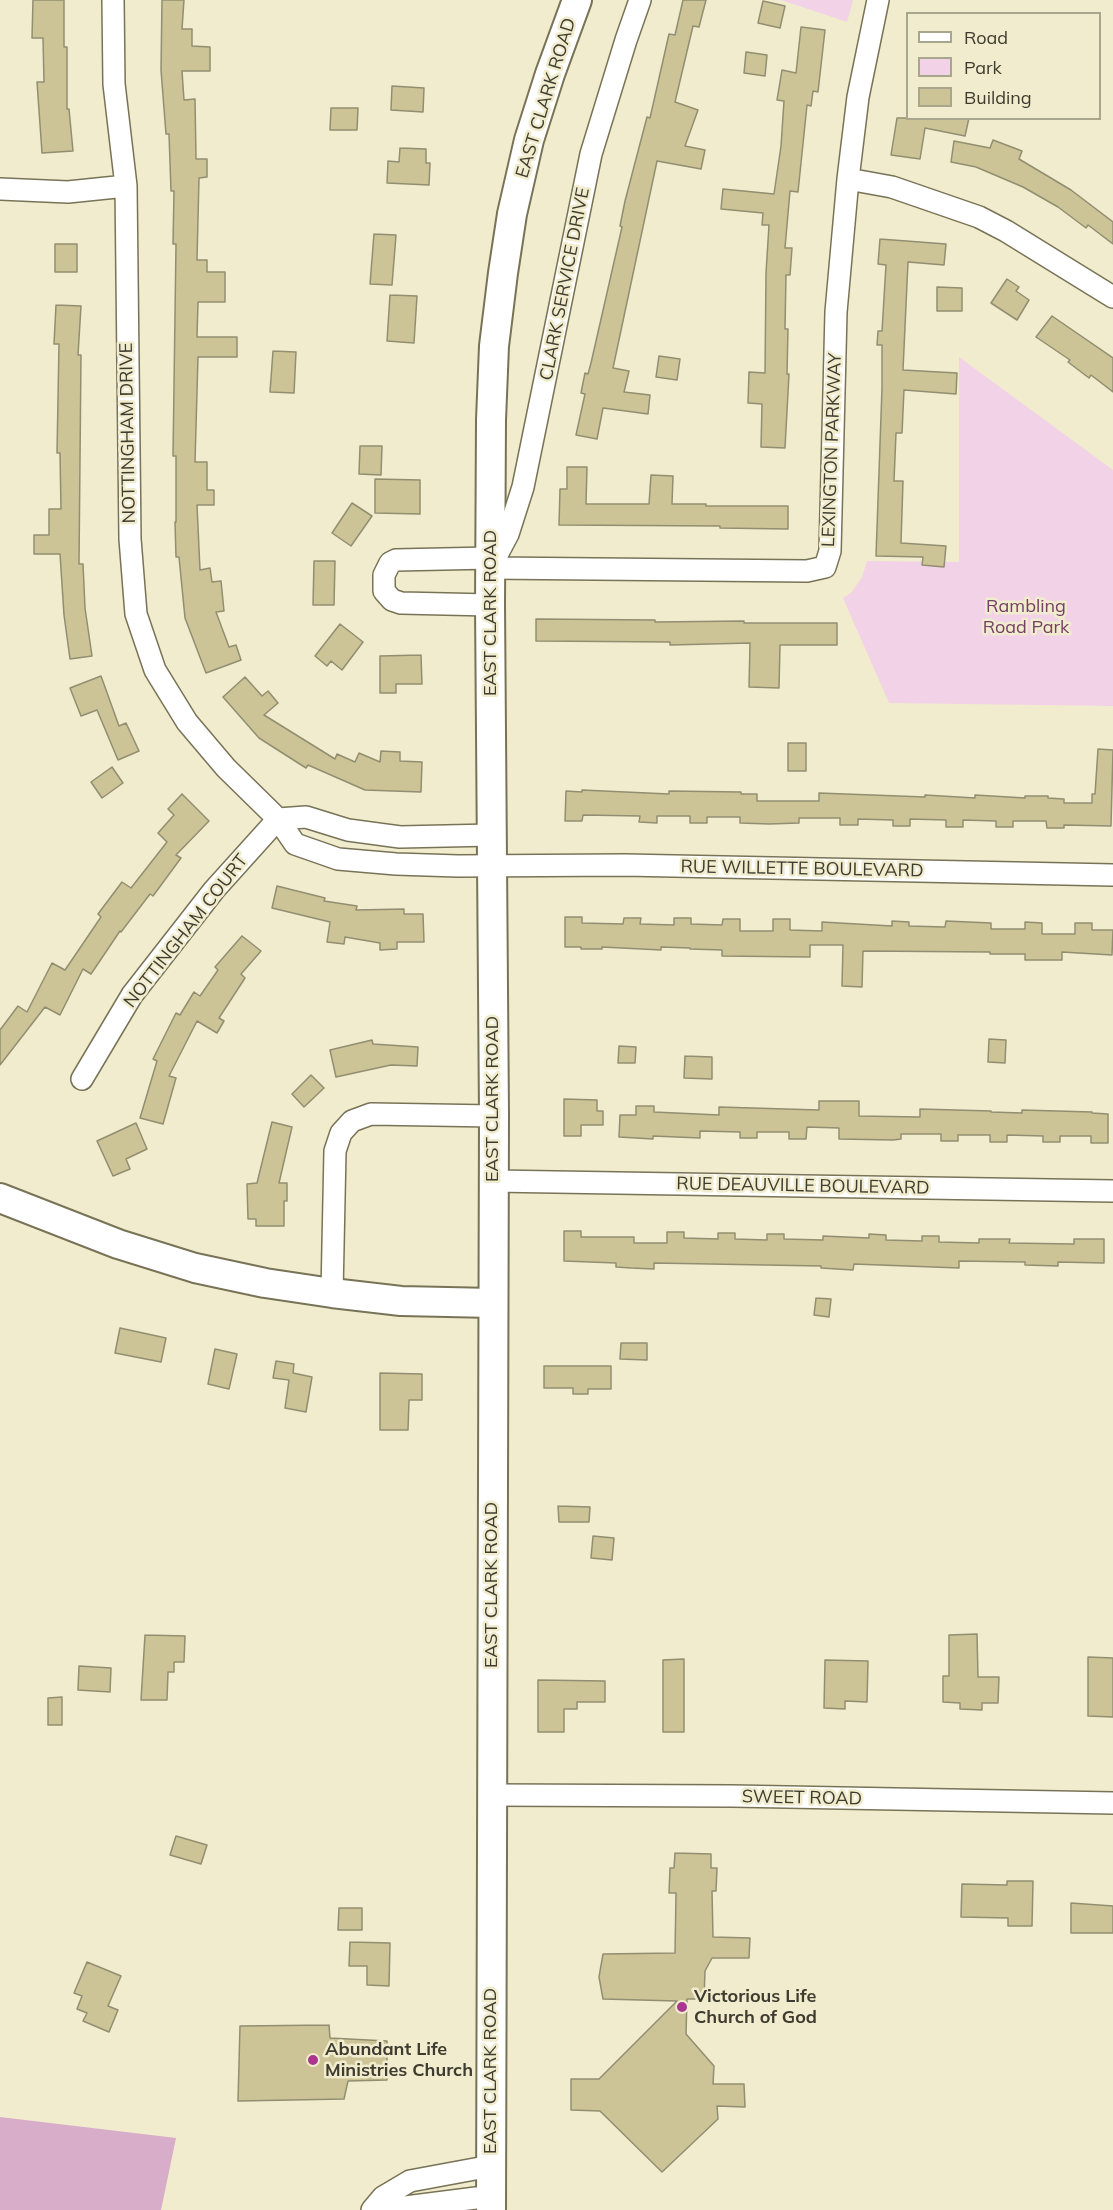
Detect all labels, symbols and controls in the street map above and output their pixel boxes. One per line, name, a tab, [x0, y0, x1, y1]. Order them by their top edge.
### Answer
legend	[906, 12, 1101, 120]
street label: EAST CLARK ROAD	[511, 15, 581, 181]
text: Road	[964, 26, 1008, 49]
text: Park	[964, 56, 1002, 79]
text: Building	[964, 86, 1032, 109]
street label: CLARK SERVICE DRIVE	[536, 186, 594, 382]
street label: NOTTINGHAM DRIVE	[116, 343, 140, 523]
street label: LEXINGTON PARKWAY	[818, 352, 846, 548]
street label: EAST CLARK ROAD	[480, 530, 502, 696]
park label: Rambling Road Park	[983, 596, 1069, 638]
street label: NOTTINGHAM COURT	[119, 850, 253, 1012]
street label: RUE WILLETTE BOULEVARD	[680, 856, 924, 882]
street label: EAST CLARK ROAD	[482, 1016, 504, 1182]
street label: RUE DEAUVILLE BOULEVARD	[676, 1173, 930, 1199]
street label: EAST CLARK ROAD	[481, 1502, 503, 1668]
street label: SWEET ROAD	[742, 1786, 862, 1810]
place label: Victorious Life Church of God	[694, 1986, 817, 2028]
street label: EAST CLARK ROAD	[480, 1988, 502, 2154]
marker: Victorious Life Church of God	[675, 2000, 689, 2014]
place label: Abundant Life Ministries Church	[325, 2039, 473, 2082]
marker: Abundant Life Ministries Church	[306, 2053, 320, 2067]

